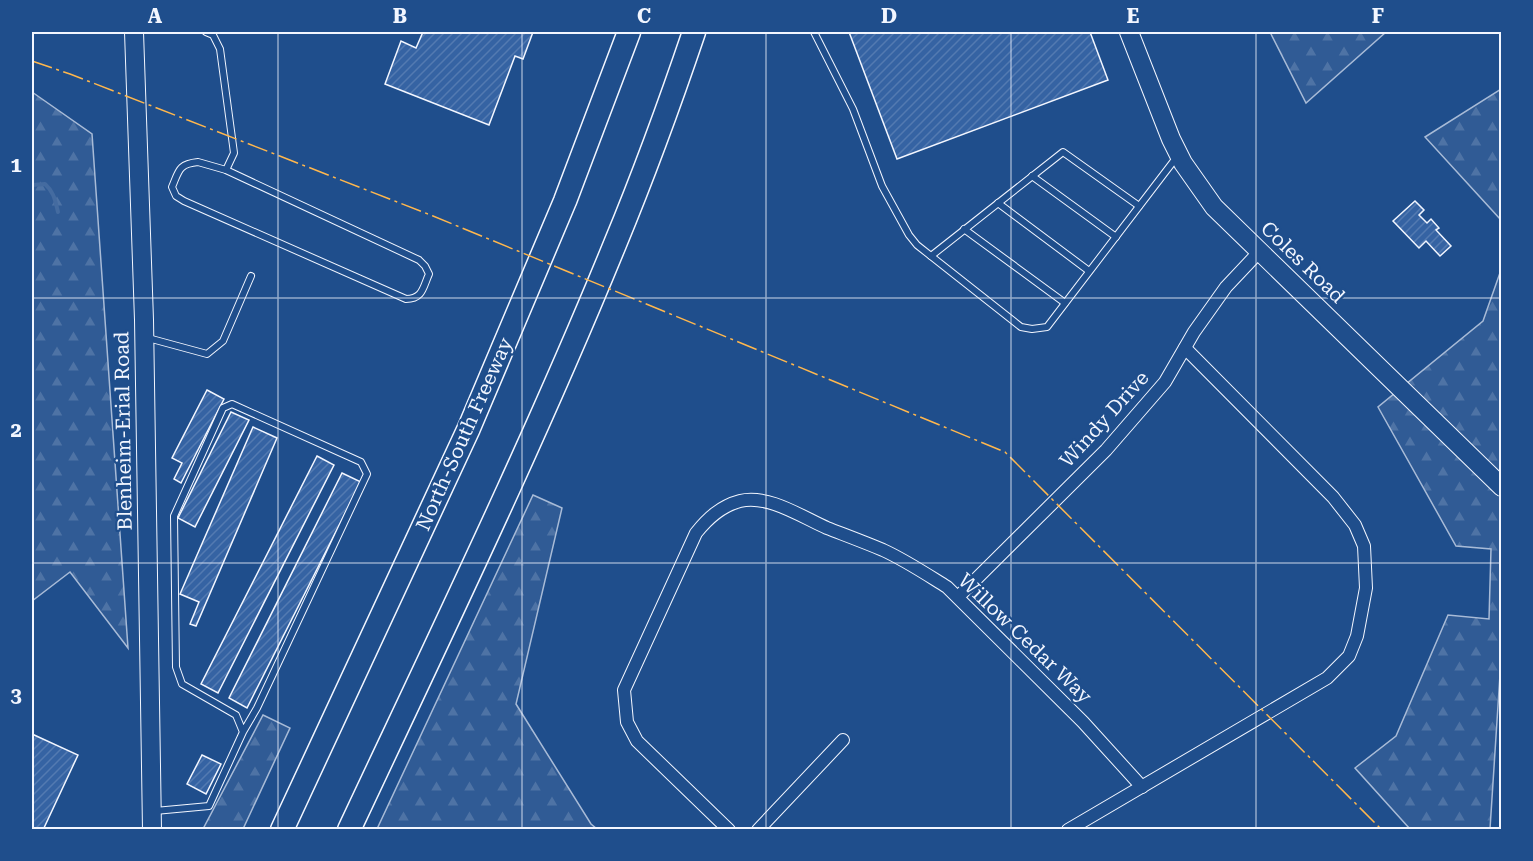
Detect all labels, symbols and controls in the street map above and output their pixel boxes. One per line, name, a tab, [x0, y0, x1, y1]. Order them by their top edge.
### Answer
text: A	[148, 4, 163, 28]
text: B	[393, 4, 407, 28]
text: C	[637, 4, 651, 28]
text: D	[881, 4, 897, 28]
text: E	[1127, 4, 1140, 28]
text: F	[1372, 4, 1384, 28]
text: 1	[10, 153, 22, 177]
street label: Coles Road	[1256, 216, 1350, 308]
street label: Blenheim-Erial Road	[109, 331, 137, 531]
street label: North-South Freeway	[411, 334, 518, 534]
street label: Windy Drive	[1054, 366, 1154, 472]
text: 2	[10, 418, 22, 442]
street label: Willow Cedar Way	[953, 568, 1097, 708]
text: 3	[10, 683, 22, 707]

